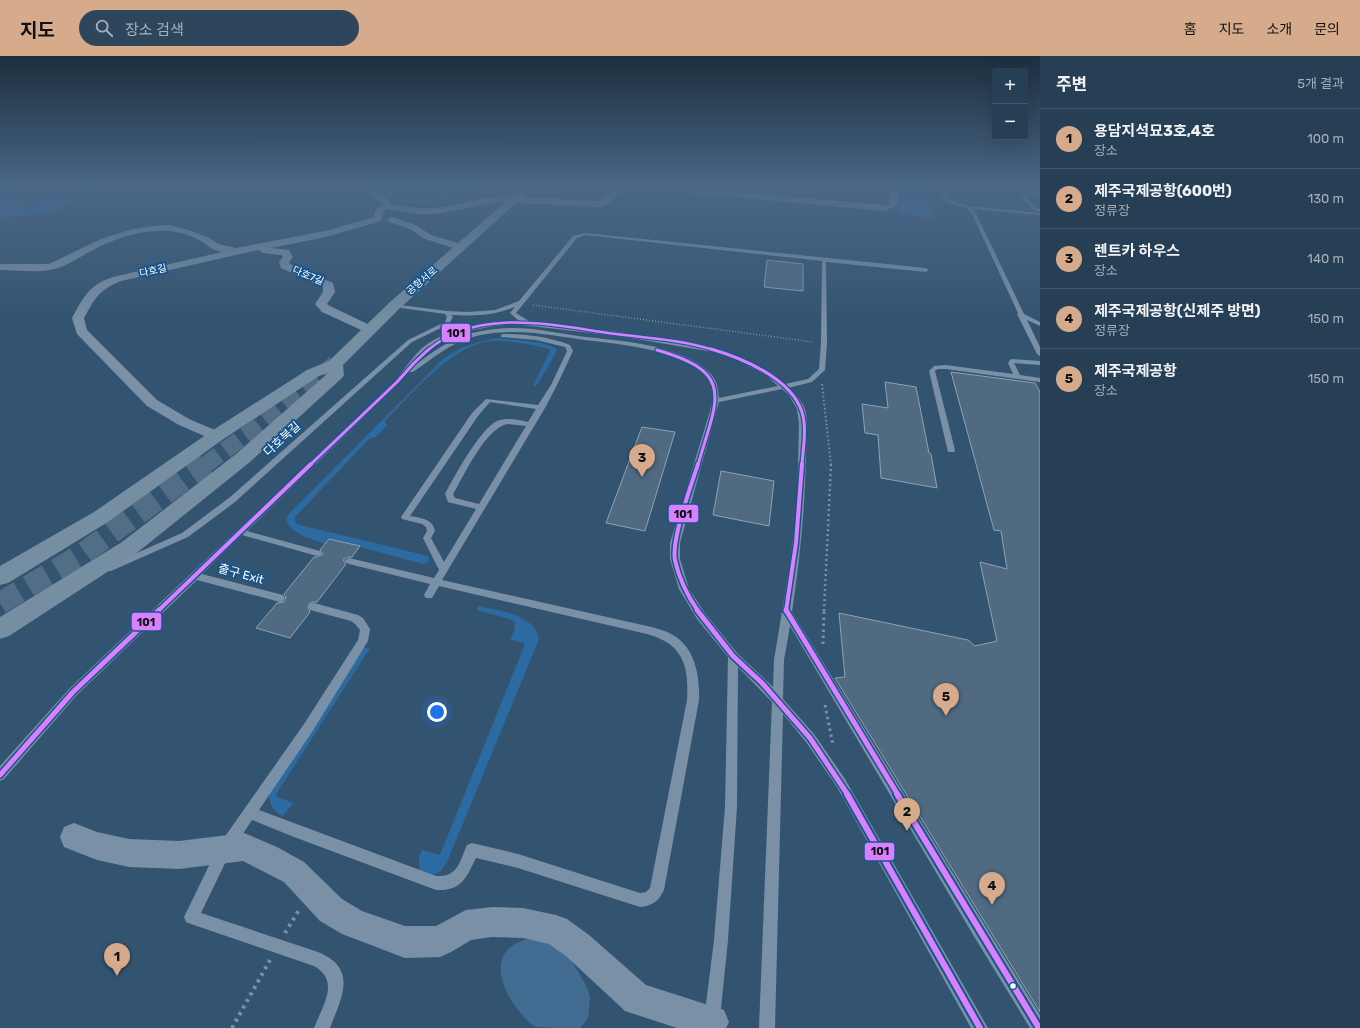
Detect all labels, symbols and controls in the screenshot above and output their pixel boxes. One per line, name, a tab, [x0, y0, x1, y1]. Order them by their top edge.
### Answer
search box	[79, 10, 359, 46]
icon: search	[93, 17, 115, 39]
text: 지도	[20, 19, 55, 42]
text: 장소 검색	[125, 21, 184, 39]
text: 홈	[1184, 21, 1197, 38]
text: 지도	[1219, 21, 1244, 38]
text: 소개	[1266, 21, 1292, 38]
text: 문의	[1314, 21, 1340, 38]
map controls	[992, 68, 1028, 140]
button: +	[992, 68, 1028, 104]
text: 주변	[1056, 74, 1087, 94]
text: 5개 결과	[1297, 76, 1344, 91]
button: −	[992, 104, 1028, 140]
text: 용담지석묘3호,4호	[1094, 122, 1215, 140]
text: 1	[1066, 131, 1072, 146]
text: 100 m	[1307, 131, 1344, 146]
text: 장소	[1094, 143, 1118, 158]
text: 제주국제공항(600번)	[1094, 182, 1232, 200]
text: 2	[1065, 191, 1073, 206]
text: 130 m	[1308, 191, 1344, 206]
text: 정류장	[1094, 203, 1130, 218]
text: 렌트카 하우스	[1094, 242, 1180, 260]
text: 3	[1065, 251, 1073, 266]
text: 140 m	[1307, 251, 1344, 266]
street label: 다호길	[138, 262, 168, 280]
text: 장소	[1094, 263, 1118, 278]
street label: 다호7길	[291, 264, 325, 288]
street label: 공항서로	[404, 264, 440, 298]
text: 제주국제공항(신제주 방면)	[1094, 302, 1261, 320]
text: 4	[1065, 311, 1073, 326]
text: 150 m	[1308, 311, 1344, 326]
line badge: 101	[441, 323, 471, 343]
text: 정류장	[1094, 323, 1130, 338]
text: 101	[447, 327, 465, 340]
text: 제주국제공항	[1094, 362, 1177, 380]
text: 5	[1065, 371, 1073, 386]
text: 150 m	[1308, 371, 1344, 386]
text: 장소	[1094, 383, 1118, 398]
street label: 다호북길	[261, 419, 303, 459]
pin: 3	[629, 444, 655, 477]
line badge: 101	[668, 504, 699, 523]
text: 101	[674, 508, 692, 521]
street label: 출구 Exit	[217, 561, 265, 587]
line badge: 101	[131, 612, 162, 631]
text: 101	[137, 616, 155, 629]
pin: 5	[933, 683, 959, 716]
your location	[427, 702, 447, 722]
pin: 2	[894, 798, 920, 831]
line badge: 101	[864, 842, 895, 861]
text: 101	[871, 845, 889, 858]
pin: 4	[979, 872, 1005, 905]
pin: 1	[104, 943, 130, 976]
unlabelled marker	[1008, 981, 1018, 991]

